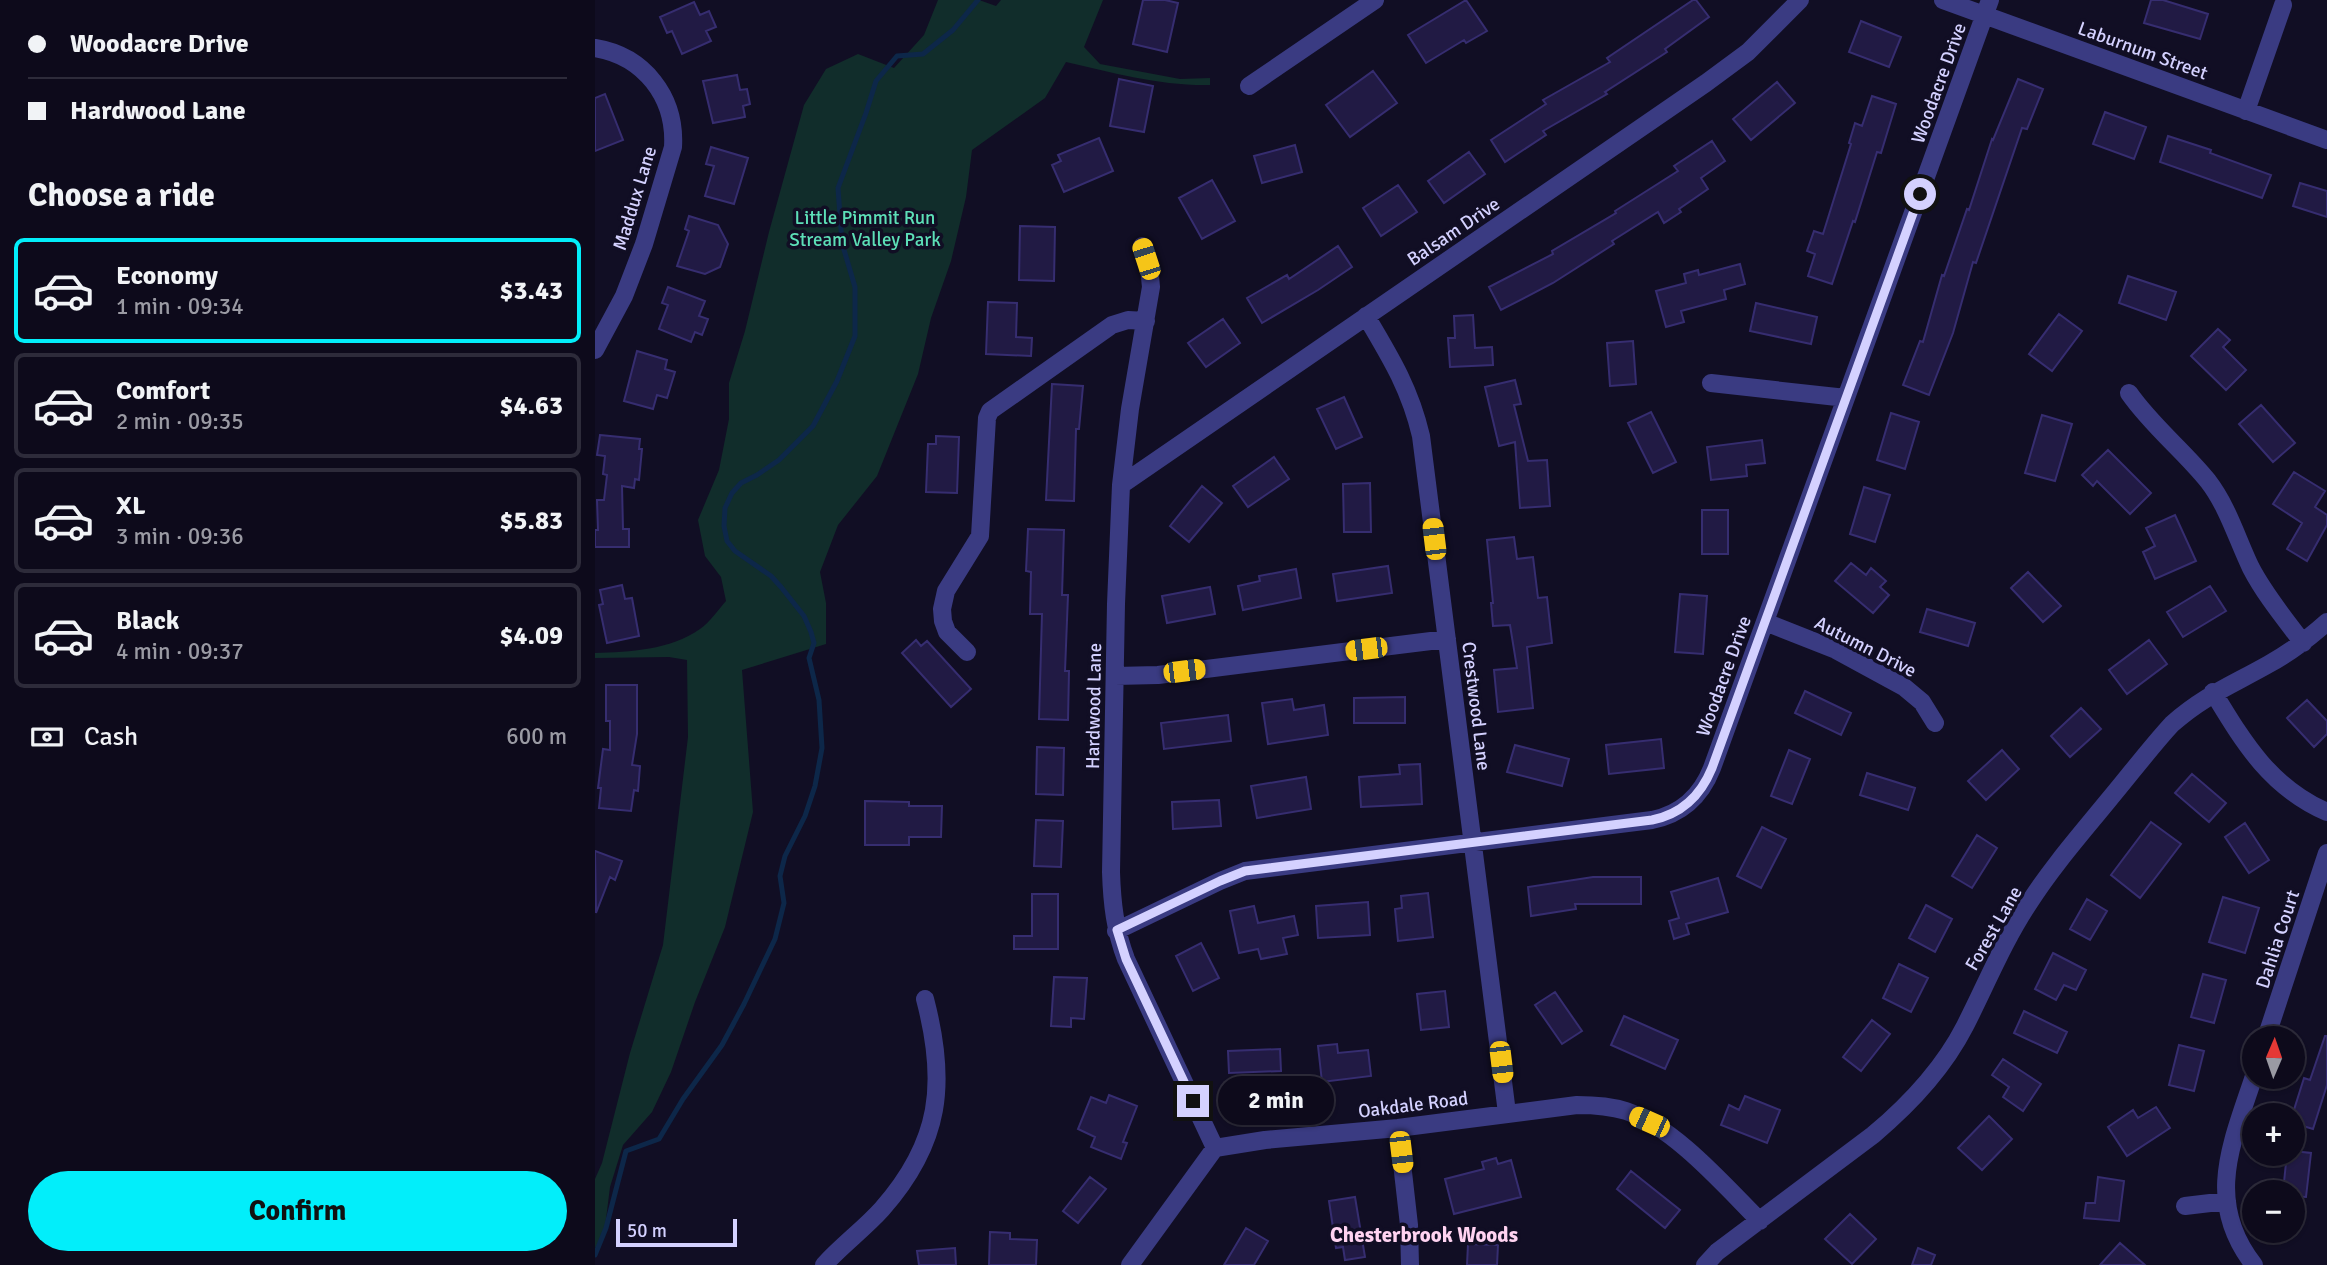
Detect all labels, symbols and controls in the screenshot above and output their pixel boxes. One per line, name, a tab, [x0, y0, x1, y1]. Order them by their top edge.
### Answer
street label: Laburnum Street	[2074, 16, 2211, 86]
street label: Woodacre Drive	[1906, 20, 1972, 147]
text: Woodacre Drive	[70, 28, 249, 60]
text: Hardwood Lane	[70, 95, 246, 127]
street label: Maddux Lane	[608, 143, 662, 253]
text: Choose a ride	[28, 176, 215, 215]
route start	[1904, 178, 1936, 210]
street label: Balsam Drive	[1403, 192, 1504, 272]
park label: Little Pimmit Run Stream Valley Park	[789, 206, 941, 252]
car	[1130, 236, 1163, 282]
icon: car	[32, 259, 95, 322]
text: Economy	[116, 260, 218, 292]
text: $3.43	[499, 275, 563, 307]
text: 1 min · 09:34	[116, 292, 244, 321]
icon: car	[32, 374, 95, 437]
text: Comfort	[116, 375, 210, 407]
text: $4.63	[499, 390, 563, 422]
text: 2 min · 09:35	[116, 407, 244, 436]
icon: car	[32, 489, 95, 552]
text: XL	[116, 490, 146, 522]
text: $5.83	[499, 505, 563, 537]
car	[1422, 517, 1447, 561]
text: 3 min · 09:36	[116, 522, 244, 551]
icon: car	[32, 604, 95, 667]
text: Black	[116, 605, 179, 637]
street label: Autumn Drive	[1811, 611, 1920, 683]
street label: Woodacre Drive	[1691, 613, 1757, 740]
text: $4.09	[499, 620, 563, 652]
car	[1344, 636, 1389, 662]
text: 4 min · 09:37	[116, 637, 244, 666]
street label: Crestwood Lane	[1456, 640, 1496, 772]
street label: Hardwood Lane	[1081, 643, 1107, 769]
car	[1162, 658, 1207, 684]
icon: cash	[28, 718, 66, 756]
text: Cash	[84, 721, 138, 753]
text: 600 m	[506, 722, 567, 751]
street label: Forest Lane	[1960, 882, 2028, 975]
street label: Dahlia Court	[2251, 887, 2305, 992]
north arrow	[2242, 1026, 2305, 1088]
map controls	[2242, 1026, 2305, 1243]
car	[1489, 1040, 1514, 1084]
callout: 2 min	[1217, 1076, 1333, 1126]
route end	[1177, 1085, 1209, 1117]
text: 2 min	[1248, 1086, 1304, 1115]
street label: Oakdale Road	[1357, 1086, 1469, 1124]
button: +	[2242, 1103, 2305, 1166]
car	[1626, 1104, 1673, 1140]
car	[1389, 1130, 1414, 1174]
button: Confirm	[28, 1171, 567, 1251]
button: −	[2242, 1180, 2305, 1243]
scale bar	[616, 1216, 737, 1248]
text: 50 m	[627, 1219, 667, 1243]
district label: Chesterbrook Woods	[1330, 1222, 1518, 1248]

